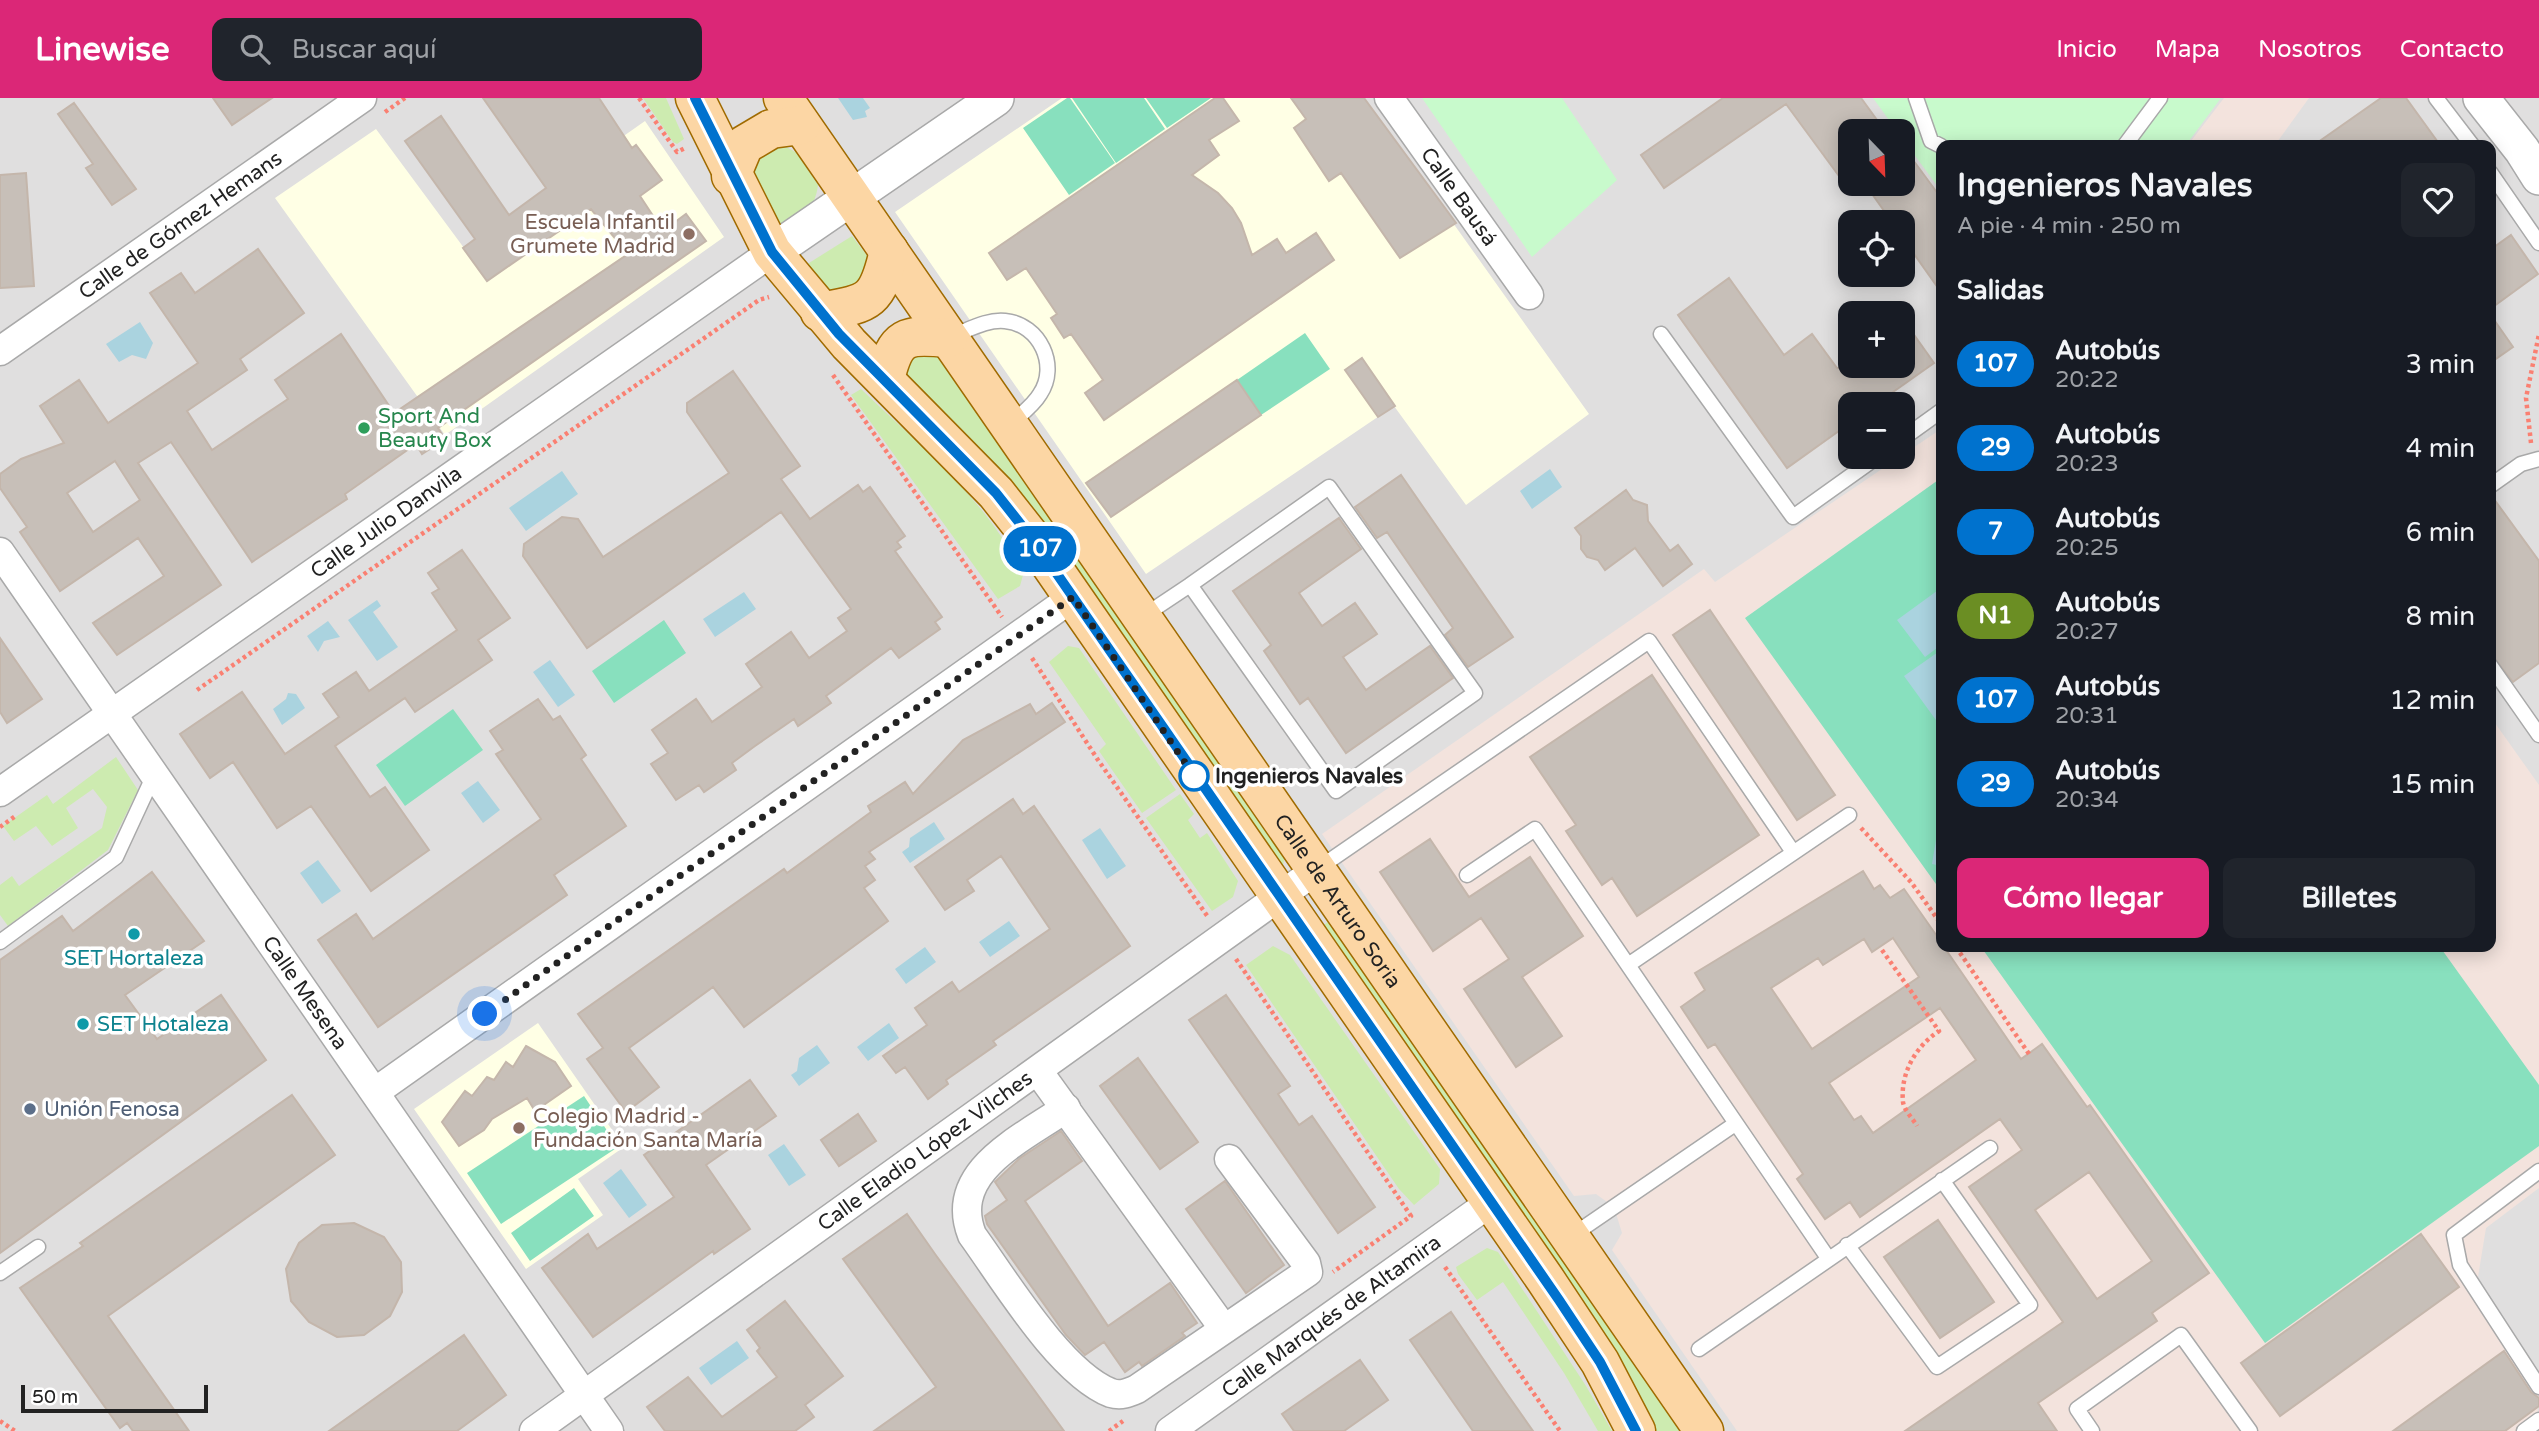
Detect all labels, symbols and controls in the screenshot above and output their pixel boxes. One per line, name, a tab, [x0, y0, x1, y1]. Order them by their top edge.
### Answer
search box	[212, 18, 702, 81]
text: Linewise	[35, 30, 170, 69]
icon: search	[236, 30, 274, 68]
text: Buscar aquí	[292, 34, 436, 65]
text: Inicio	[2056, 35, 2117, 64]
text: Mapa	[2155, 35, 2220, 64]
text: Nosotros	[2258, 35, 2362, 64]
text: Contacto	[2400, 35, 2504, 64]
north arrow	[1838, 119, 1914, 196]
map controls	[1838, 119, 1915, 469]
street label: Calle Bausá	[1415, 143, 1502, 251]
street label: Calle de Gómez Hemans	[74, 146, 287, 305]
button: heart	[2401, 163, 2475, 237]
text: Ingenieros Navales	[1957, 166, 2253, 205]
place label: Escuela Infantil Grumete Madrid	[510, 210, 675, 259]
button: locate	[1838, 210, 1915, 287]
text: A pie · 4 min · 250 m	[1957, 212, 2181, 240]
marker: Escuela Infantil Grumete Madrid	[681, 226, 697, 242]
text: Salidas	[1957, 275, 2044, 306]
button: +	[1838, 301, 1915, 378]
text: Autobús	[2055, 335, 2160, 366]
text: 107	[1973, 349, 2018, 378]
text: 3 min	[2406, 349, 2475, 380]
text: 20:22	[2055, 366, 2119, 394]
button: −	[1838, 392, 1915, 469]
place label: Sport And Beauty Box	[378, 404, 492, 453]
text: Autobús	[2055, 419, 2160, 450]
marker: Sport And Beauty Box	[356, 420, 372, 436]
text: 29	[1980, 433, 2011, 462]
text: 4 min	[2406, 433, 2475, 464]
text: 20:23	[2055, 450, 2119, 478]
street label: Calle Julio Danvila	[306, 461, 467, 584]
text: Autobús	[2055, 503, 2160, 534]
text: 7	[1988, 517, 2003, 546]
text: 6 min	[2406, 517, 2475, 548]
line badge: 107	[1000, 526, 1080, 572]
text: 107	[1017, 534, 1063, 563]
text: 20:25	[2055, 534, 2119, 562]
text: Autobús	[2055, 587, 2160, 618]
text: N1	[1978, 601, 2013, 630]
text: 8 min	[2406, 601, 2475, 632]
text: 20:27	[2055, 618, 2119, 646]
text: Autobús	[2055, 671, 2160, 702]
text: 107	[1973, 685, 2018, 714]
text: 12 min	[2389, 685, 2475, 716]
text: 20:31	[2055, 702, 2119, 730]
text: Autobús	[2055, 755, 2160, 786]
marker: Ingenieros Navales	[1179, 761, 1209, 791]
place label: Ingenieros Navales	[1215, 764, 1403, 789]
text: 29	[1980, 769, 2011, 798]
text: 15 min	[2389, 769, 2475, 800]
text: 20:34	[2055, 786, 2119, 814]
street label: Calle de Arturo Soria	[1269, 809, 1406, 993]
button: Cómo llegar	[1957, 858, 2209, 938]
button: Billetes	[2223, 858, 2475, 938]
marker: SET Hortaleza	[126, 926, 142, 942]
street label: Calle Mesena	[257, 931, 353, 1055]
place label: SET Hortaleza	[64, 946, 204, 971]
your location	[467, 996, 502, 1031]
place label: SET Hotaleza	[97, 1012, 229, 1037]
marker: SET Hotaleza	[75, 1016, 91, 1032]
street label: Calle Eladio López Vilches	[813, 1066, 1037, 1237]
place label: Unión Fenosa	[44, 1097, 180, 1122]
marker: Unión Fenosa	[22, 1101, 38, 1117]
place label: Colegio Madrid - Fundación Santa María	[533, 1104, 763, 1153]
marker: Colegio Madrid - Fundación Santa María	[511, 1120, 527, 1136]
street label: Calle Marqués de Altamira	[1217, 1230, 1446, 1403]
scale bar	[21, 1382, 208, 1414]
text: 50 m	[32, 1386, 78, 1408]

